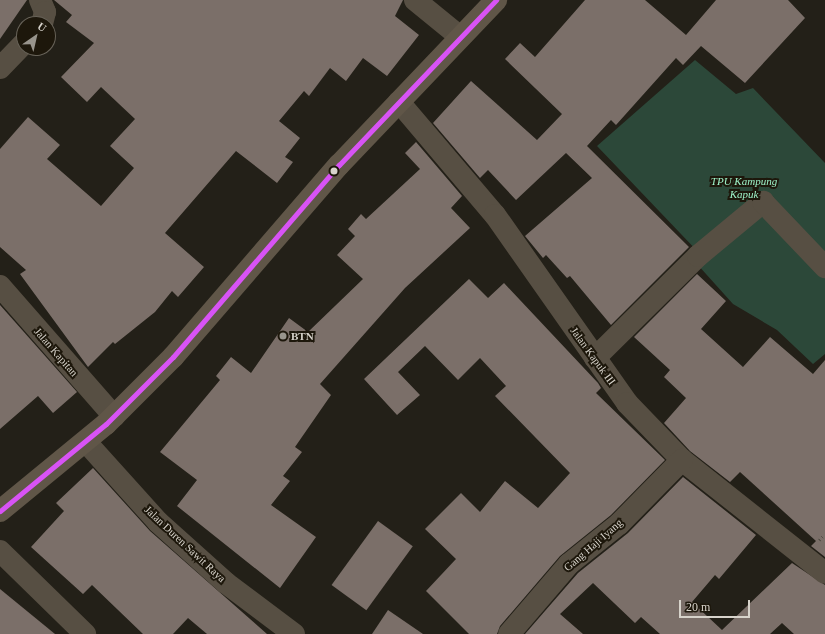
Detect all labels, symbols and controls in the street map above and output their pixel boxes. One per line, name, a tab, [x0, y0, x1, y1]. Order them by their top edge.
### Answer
north arrow	[16, 16, 56, 56]
text: U	[35, 20, 49, 34]
unlabelled marker	[329, 166, 339, 176]
park label: TPU Kampung Kapuk	[711, 175, 777, 201]
street label: Jalan Kapuk III	[568, 324, 618, 388]
street label: Jalan Kapitan	[31, 325, 81, 379]
place label: BTN	[291, 329, 314, 343]
marker: BTN	[278, 331, 288, 341]
street label: Jalan Duren Sawit Raya	[142, 503, 228, 585]
street label: Gang Haji Iyang	[561, 516, 625, 574]
scale bar	[681, 592, 752, 618]
text: 20 m	[686, 600, 710, 614]

